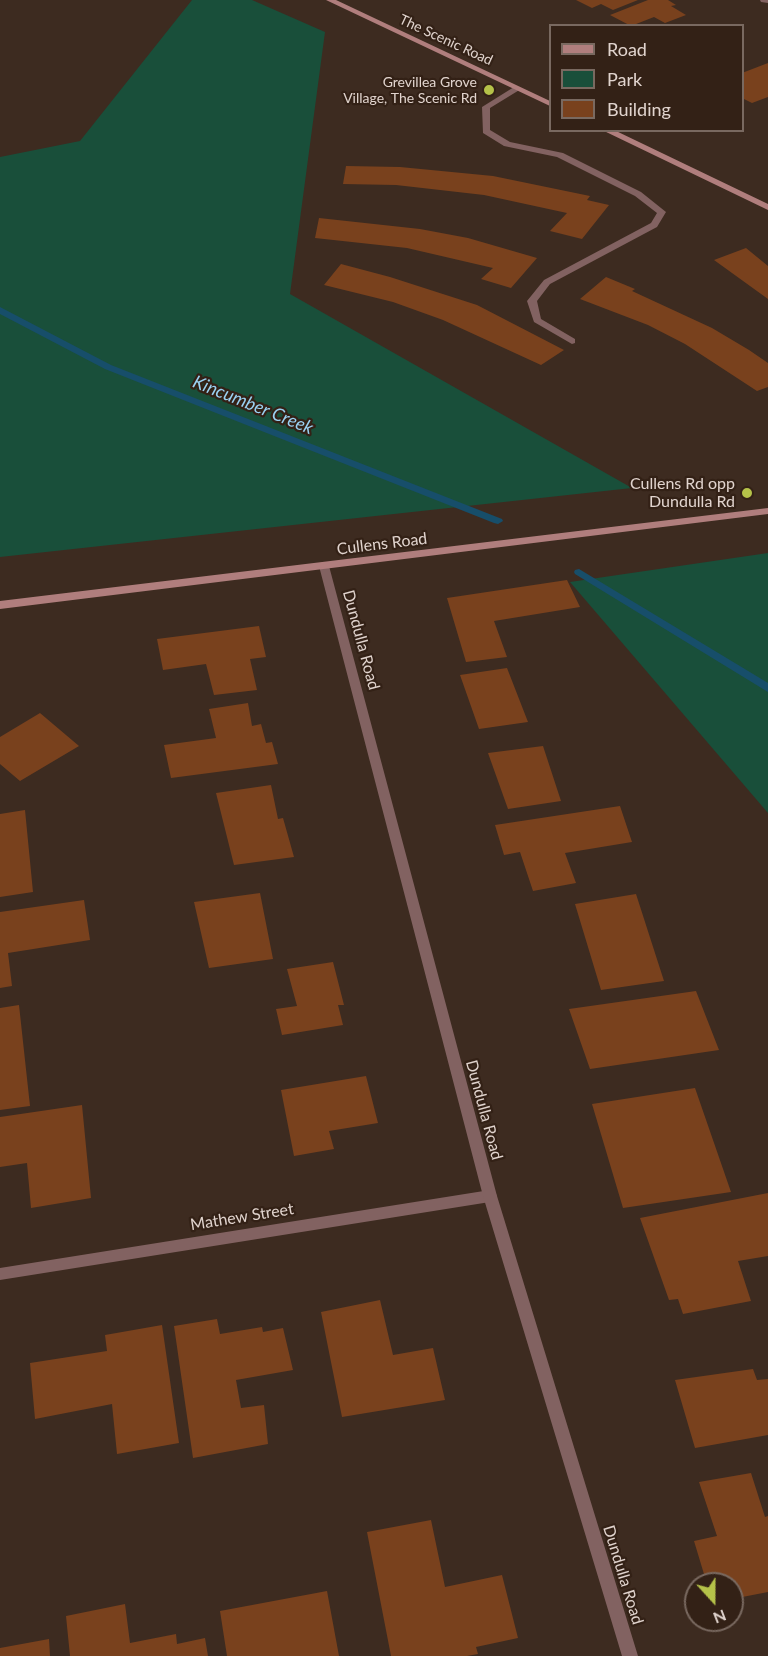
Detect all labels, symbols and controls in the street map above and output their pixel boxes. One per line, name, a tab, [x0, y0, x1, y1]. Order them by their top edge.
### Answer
street label: The Scenic Road	[397, 11, 495, 69]
legend	[549, 24, 744, 132]
text: Road	[607, 38, 647, 60]
text: Park	[607, 68, 642, 90]
place label: Grevillea Grove Village, The Scenic Rd	[343, 74, 477, 106]
marker: Grevillea Grove Village, The Scenic Rd	[482, 83, 496, 97]
text: Building	[607, 98, 671, 120]
water label: Kincumber Creek	[190, 371, 316, 439]
place label: Cullens Rd opp Dundulla Rd	[630, 474, 735, 512]
marker: Cullens Rd opp Dundulla Rd	[740, 486, 754, 500]
street label: Cullens Road	[336, 529, 428, 559]
street label: Dundulla Road	[338, 588, 384, 692]
street label: Dundulla Road	[461, 1058, 507, 1162]
street label: Mathew Street	[189, 1199, 295, 1235]
street label: Dundulla Road	[599, 1523, 647, 1627]
north arrow	[684, 1572, 744, 1632]
text: N	[711, 1606, 729, 1628]

